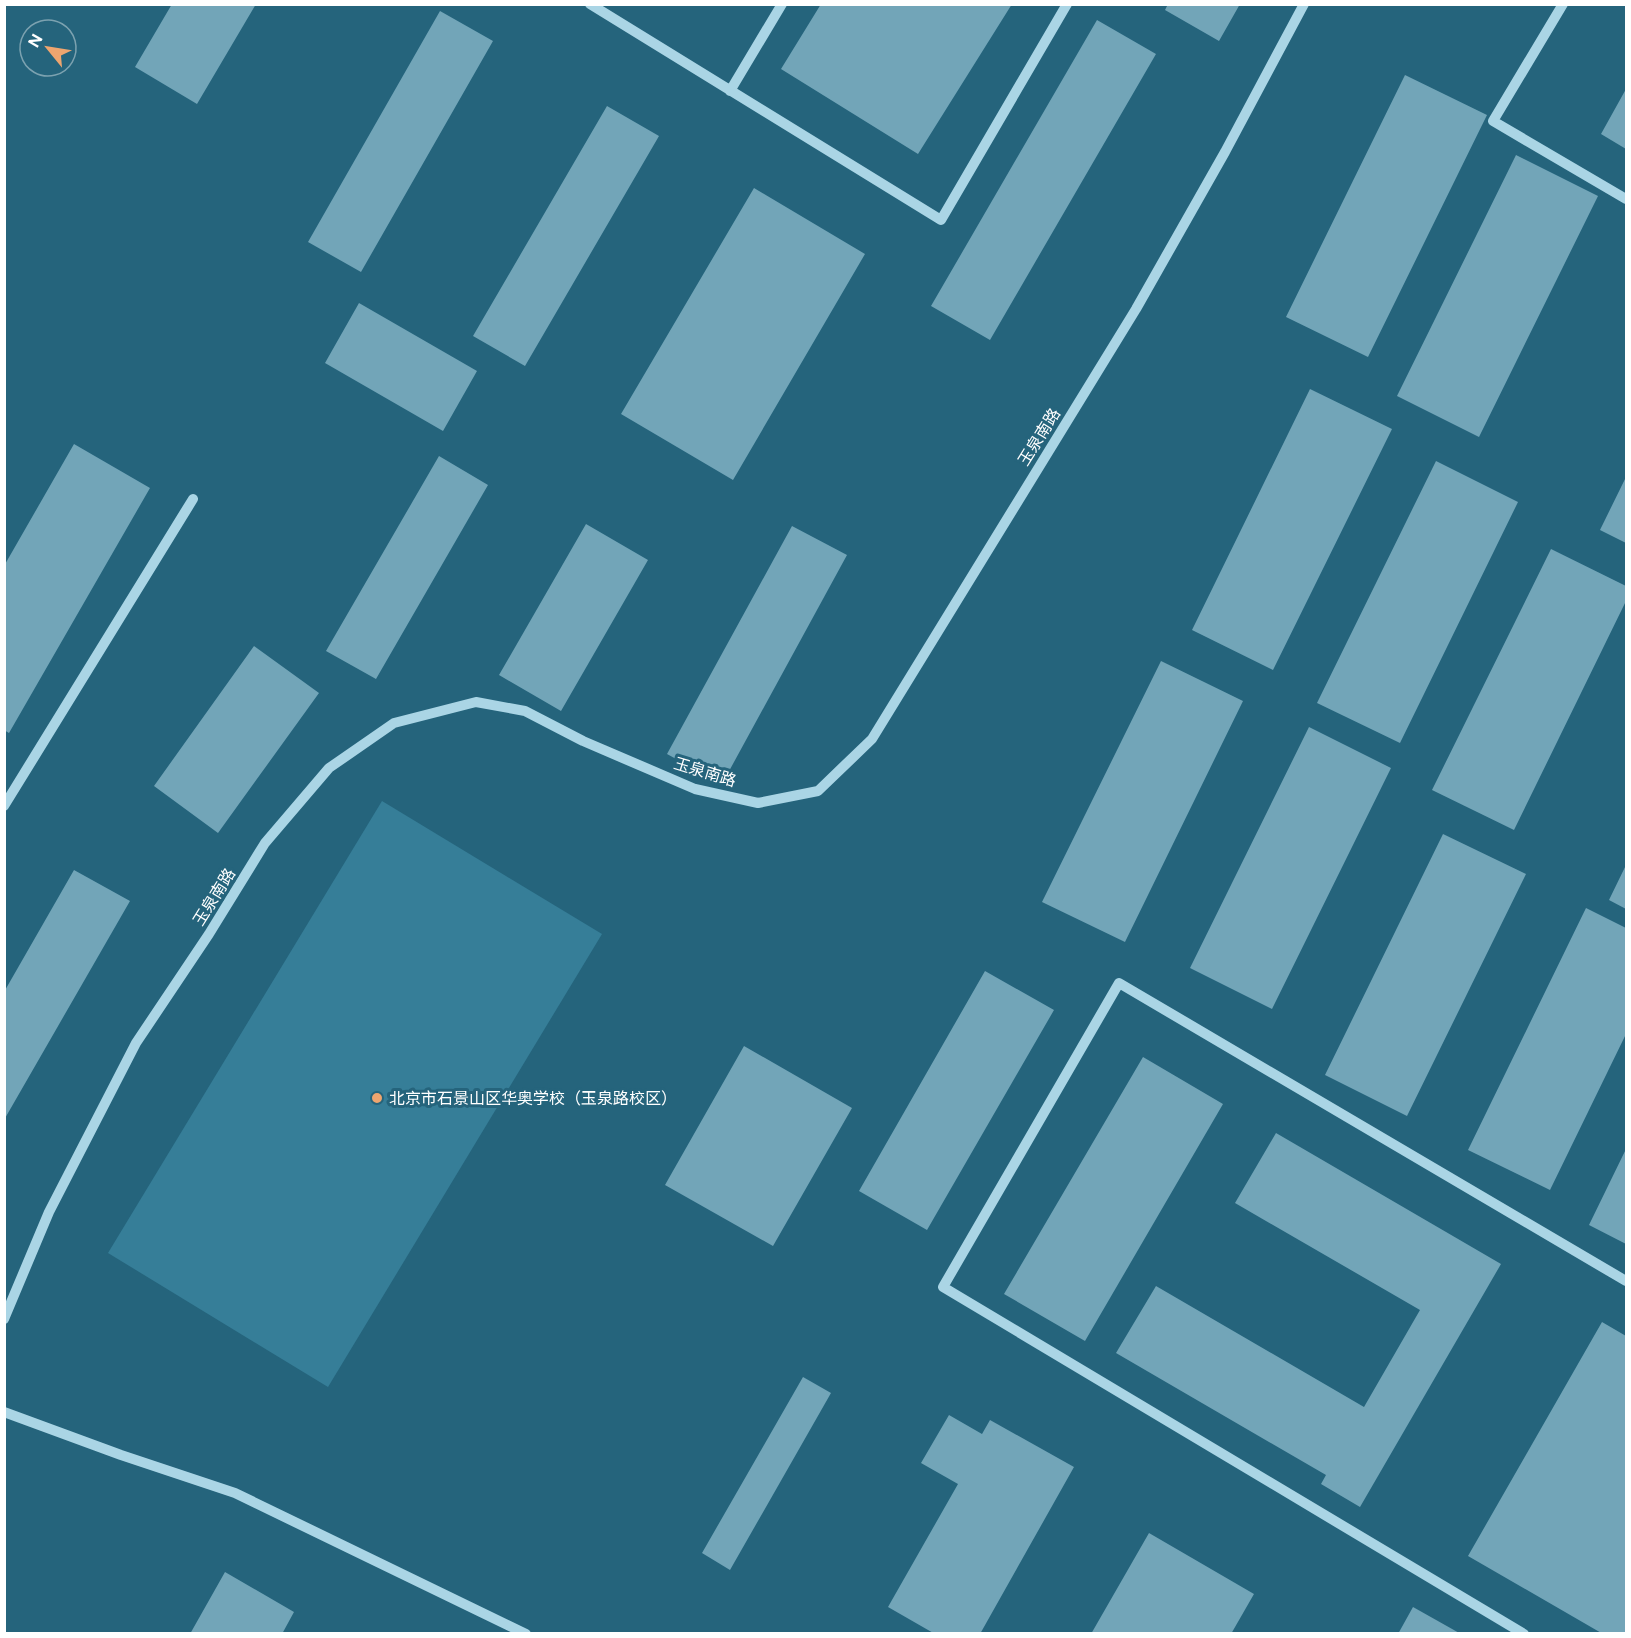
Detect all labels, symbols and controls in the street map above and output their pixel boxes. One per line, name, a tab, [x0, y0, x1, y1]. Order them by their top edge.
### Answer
north arrow	[18, 18, 78, 78]
text: N	[24, 31, 47, 51]
street label: 玉泉南路	[1014, 405, 1064, 469]
street label: 玉泉南路	[672, 754, 738, 790]
street label: 玉泉南路	[189, 865, 239, 929]
place label: 北京市石景山区华奥学校（玉泉路校区）	[389, 1089, 677, 1108]
marker: 北京市石景山区华奥学校（玉泉路校区）	[370, 1091, 384, 1105]

